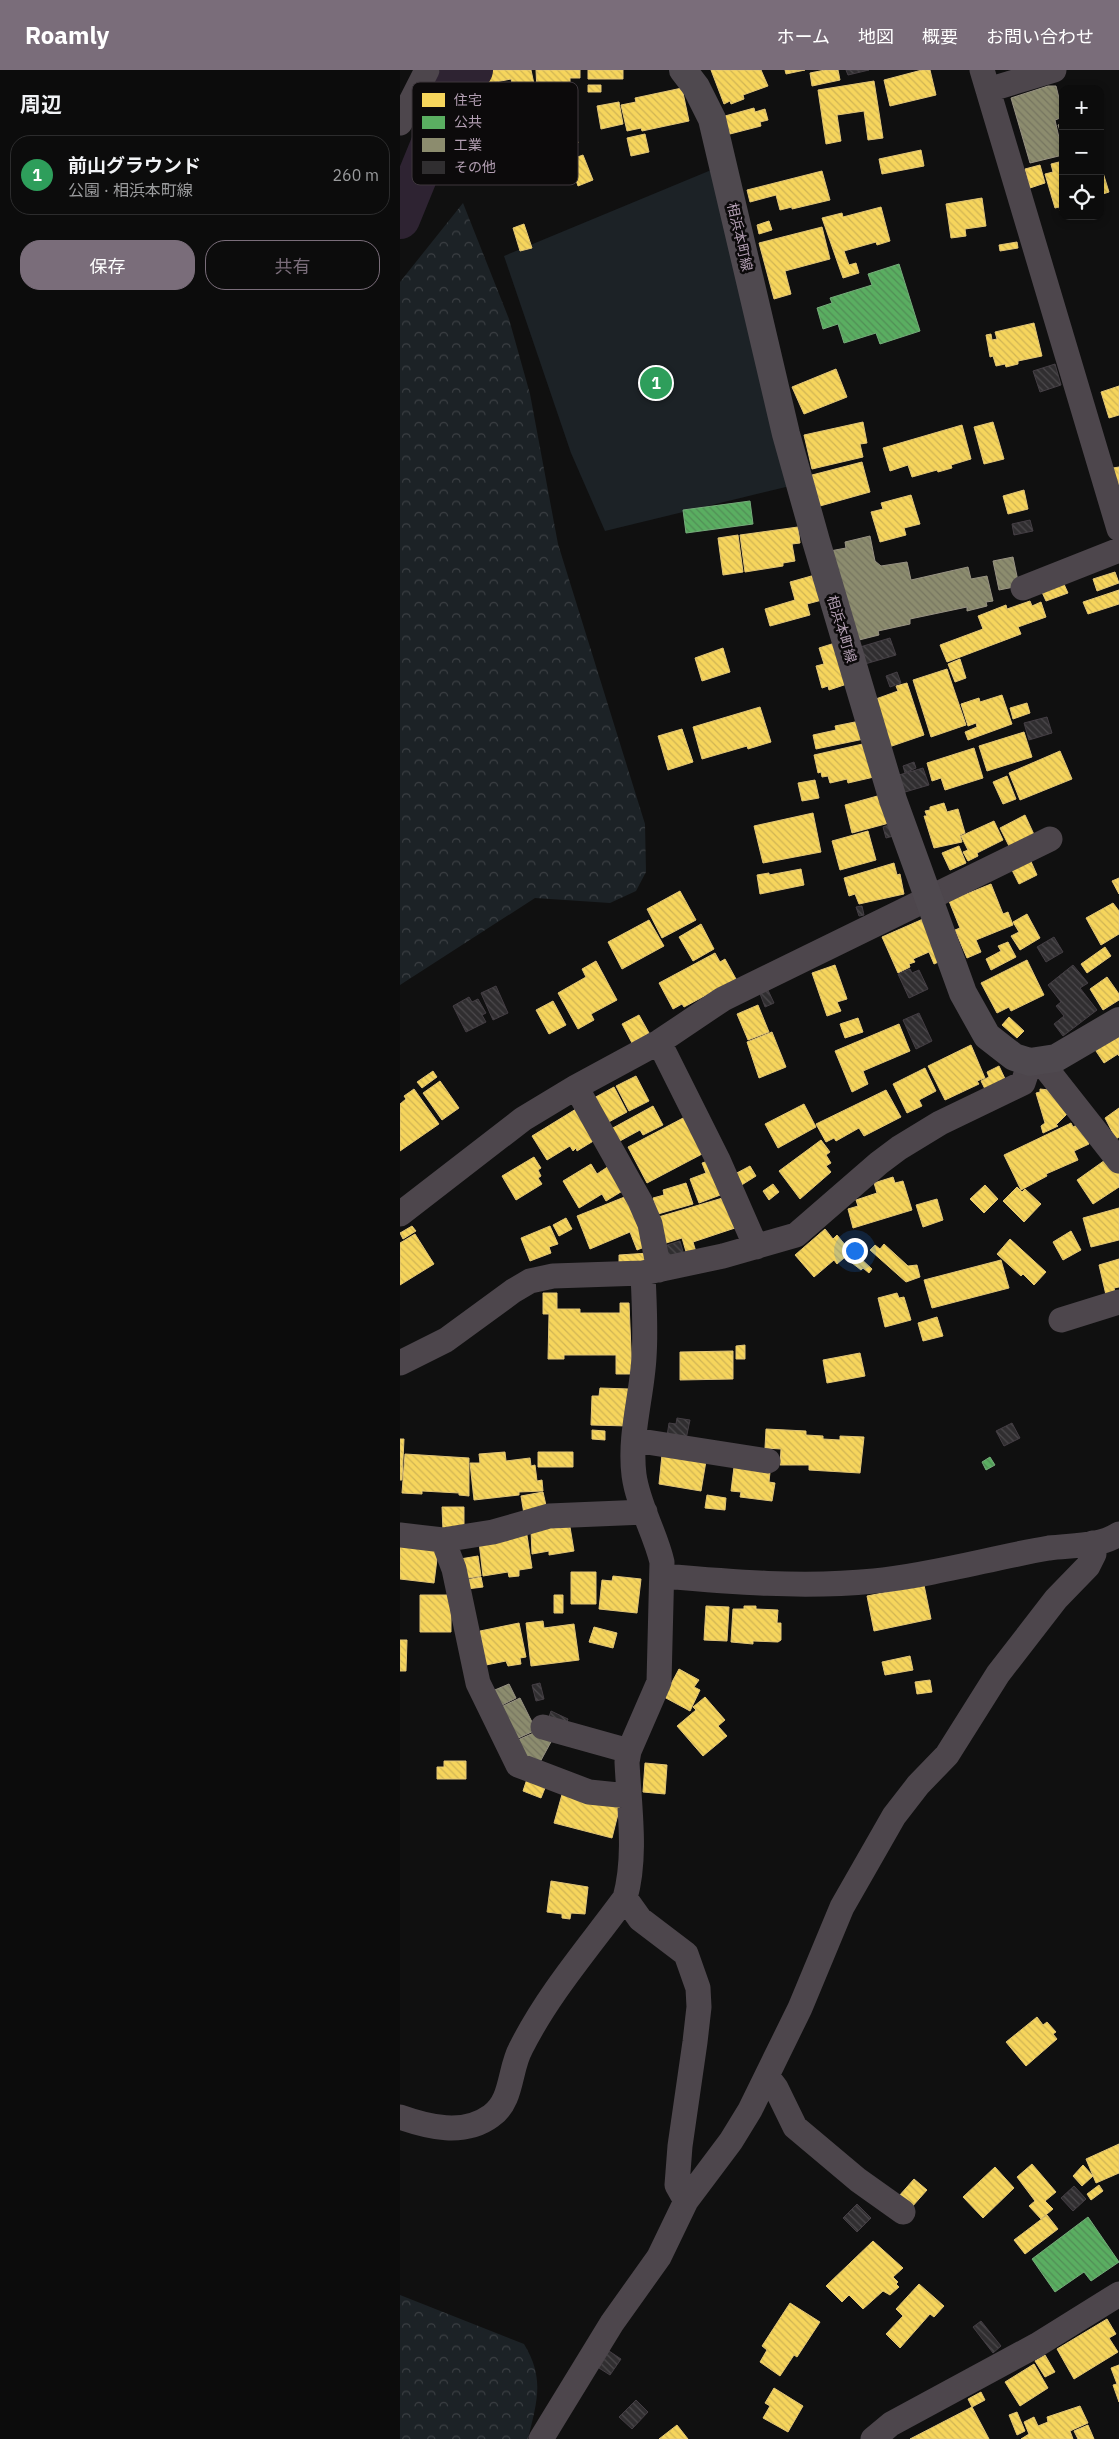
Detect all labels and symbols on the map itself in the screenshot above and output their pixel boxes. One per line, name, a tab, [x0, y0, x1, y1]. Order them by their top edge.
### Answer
legend	[412, 82, 578, 185]
text: 住宅	[454, 91, 482, 109]
text: 公共	[454, 113, 482, 131]
text: 工業	[454, 136, 482, 154]
text: その他	[454, 158, 496, 176]
street label: 相浜本町線	[723, 201, 757, 273]
pin: 1	[640, 364, 672, 402]
street label: 相浜本町線	[823, 593, 861, 665]
your location	[842, 1238, 868, 1264]

